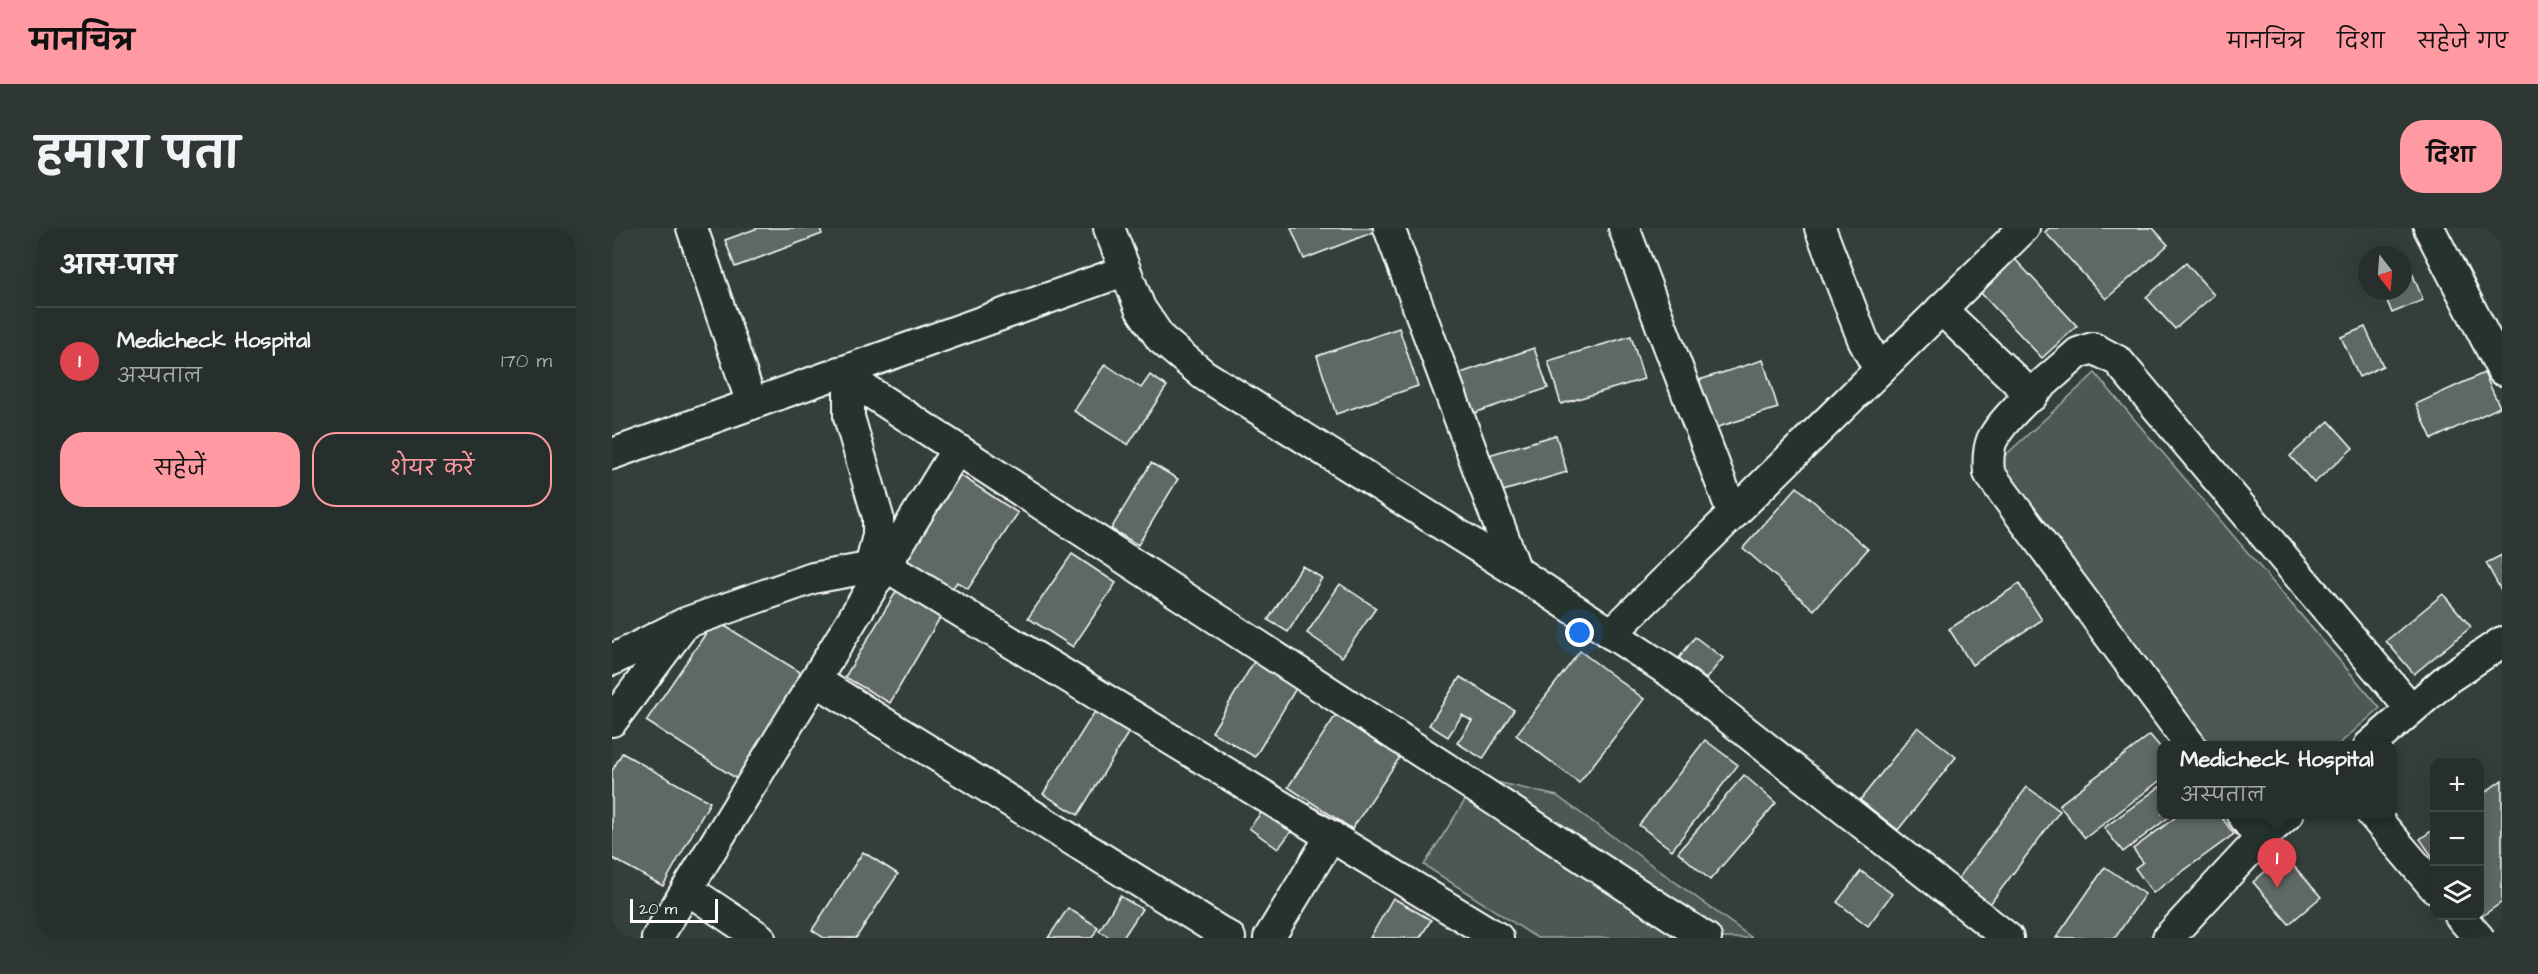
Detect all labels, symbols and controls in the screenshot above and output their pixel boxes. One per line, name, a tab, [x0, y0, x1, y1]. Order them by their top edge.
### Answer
text: मानचित्र	[30, 22, 134, 61]
text: मानचित्र	[2227, 27, 2304, 56]
text: दिशा	[2337, 27, 2385, 56]
text: सहेजे गए	[2418, 27, 2508, 56]
button: दिशा	[2400, 120, 2502, 193]
text: हमारा पता	[36, 126, 239, 184]
north arrow	[2358, 246, 2412, 300]
text: आस-पास	[60, 248, 176, 284]
text: Medicheck Hospital	[117, 325, 311, 356]
text: 1	[78, 347, 81, 375]
text: 170 m	[501, 347, 552, 375]
text: अस्पताल	[117, 362, 202, 390]
button: सहेजें	[60, 432, 300, 507]
button: शेयर करें	[312, 432, 552, 507]
your location	[1565, 618, 1594, 647]
popup	[2157, 741, 2397, 819]
text: Medicheck Hospital	[2180, 744, 2374, 775]
map controls	[2430, 758, 2484, 920]
button: +	[2430, 758, 2484, 812]
text: अस्पताल	[2180, 781, 2265, 809]
button: −	[2430, 812, 2484, 866]
pin: 1	[2258, 838, 2296, 888]
button: layers	[2430, 866, 2484, 920]
scale bar	[630, 896, 718, 924]
text: 20 m	[639, 898, 677, 920]

